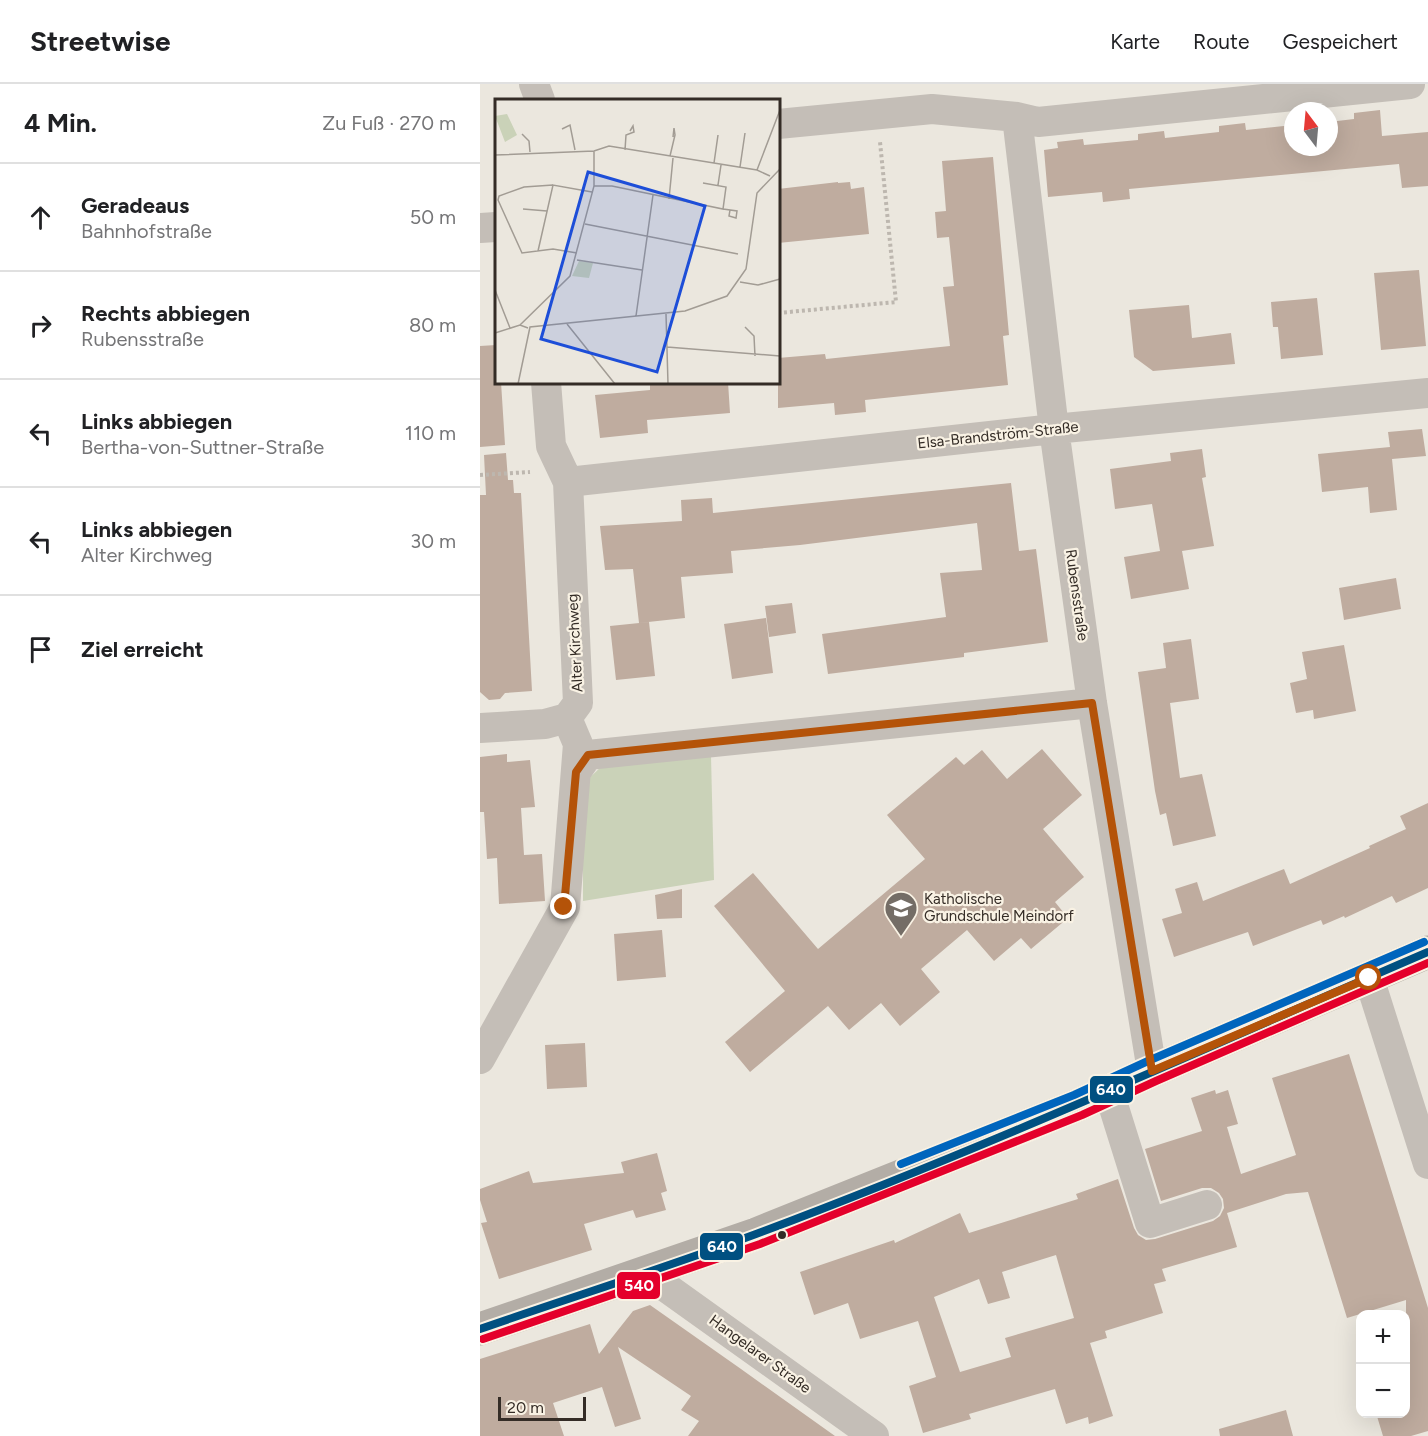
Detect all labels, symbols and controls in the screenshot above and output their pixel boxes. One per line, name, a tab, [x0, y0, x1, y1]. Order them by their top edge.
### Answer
text: Streetwise	[30, 24, 170, 58]
text: Karte	[1110, 29, 1160, 54]
text: Route	[1193, 29, 1249, 54]
text: Gespeichert	[1282, 29, 1398, 54]
inset map	[495, 99, 780, 384]
north arrow	[1284, 102, 1338, 156]
text: 4 Min.	[24, 107, 97, 139]
text: Zu Fuß · 270 m	[322, 111, 456, 135]
text: Geradeaus	[81, 192, 189, 219]
icon: ahead	[24, 201, 57, 234]
text: 50 m	[410, 205, 456, 229]
text: Bahnhofstraße	[81, 219, 212, 243]
text: Rechts abbiegen	[81, 300, 250, 327]
icon: right	[24, 309, 57, 342]
text: 80 m	[409, 313, 456, 337]
text: Rubensstraße	[81, 327, 204, 351]
text: Links abbiegen	[81, 408, 232, 435]
icon: left	[24, 417, 57, 450]
street label: Elsa-Brandström-Straße	[917, 418, 1079, 452]
text: 110 m	[405, 421, 456, 445]
text: Bertha-von-Suttner-Straße	[81, 435, 324, 459]
text: Links abbiegen	[81, 516, 232, 543]
icon: left	[24, 525, 57, 558]
text: 30 m	[410, 529, 456, 553]
text: Alter Kirchweg	[81, 543, 213, 567]
street label: Rubensstraße	[1062, 548, 1092, 642]
street label: Alter Kirchweg	[563, 593, 587, 693]
icon: arrive	[24, 633, 57, 666]
text: Ziel erreicht	[81, 636, 204, 663]
school or university icon: Katholische Grundschule Meindorf	[883, 890, 919, 937]
place label: Katholische Grundschule Meindorf	[924, 890, 1074, 925]
route end	[550, 893, 576, 919]
route start	[1355, 964, 1381, 990]
line badge: 640	[1089, 1075, 1134, 1104]
text: 640	[1096, 1080, 1126, 1099]
unlabelled marker	[776, 1229, 788, 1241]
line badge: 640	[699, 1232, 744, 1261]
text: 640	[707, 1237, 737, 1256]
line badge: 540	[616, 1271, 661, 1300]
text: 540	[624, 1276, 654, 1295]
map controls	[1356, 1310, 1410, 1418]
button: +	[1356, 1310, 1410, 1364]
street label: Hangelarer Straße	[706, 1311, 814, 1397]
button: −	[1356, 1364, 1410, 1418]
scale bar	[498, 1394, 586, 1422]
text: 20 m	[507, 1398, 544, 1417]

